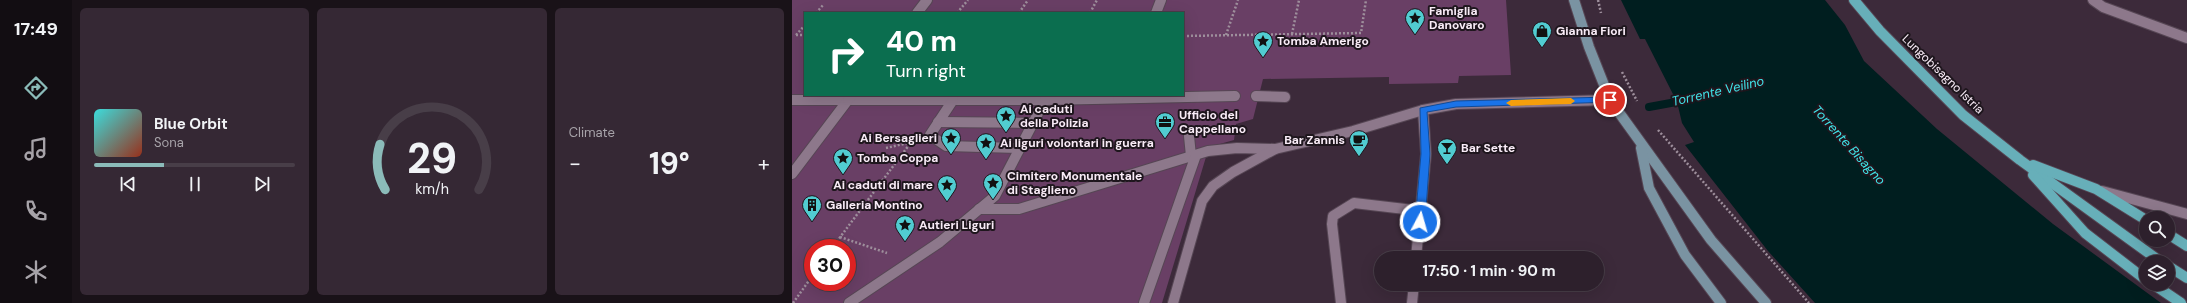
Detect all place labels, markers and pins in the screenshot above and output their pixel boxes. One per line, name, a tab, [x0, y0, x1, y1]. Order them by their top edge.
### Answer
place label: Famiglia Danovaro	[1429, 3, 1485, 33]
place icon: Famiglia Danovaro	[1404, 7, 1426, 35]
shop icon: Gianna Fiori	[1531, 20, 1553, 48]
place label: Gianna Fiori	[1556, 23, 1626, 39]
place icon: Tomba Amerigo	[1252, 30, 1274, 58]
place label: Tomba Amerigo	[1277, 33, 1369, 49]
pin	[1593, 83, 1627, 117]
place label: Ai caduti della Polizia	[1020, 101, 1088, 131]
place icon: Ai caduti della Polizia	[995, 105, 1017, 133]
place label: Ufficio del Cappellano	[1179, 107, 1246, 137]
office icon: Ufficio del Cappellano	[1154, 111, 1176, 139]
place icon: Ai Bersaglieri	[940, 127, 962, 155]
cafe icon: Bar Zannis	[1348, 129, 1370, 157]
place label: Ai Bersaglieri	[860, 130, 937, 146]
place icon: Ai liguri volontari in guerra	[975, 132, 997, 160]
place label: Bar Zannis	[1284, 132, 1345, 148]
place label: Ai liguri volontari in guerra	[1000, 135, 1154, 151]
bar icon: Bar Sette	[1436, 137, 1458, 165]
place label: Bar Sette	[1461, 140, 1515, 156]
place icon: Tomba Coppa	[832, 147, 854, 175]
place label: Tomba Coppa	[857, 150, 938, 166]
place label: Cimitero Monumentale di Staglieno	[1007, 168, 1142, 198]
place icon: Cimitero Monumentale di Staglieno	[982, 172, 1004, 200]
place icon: Ai caduti di mare	[936, 174, 958, 202]
place label: Ai caduti di mare	[833, 177, 933, 193]
building icon: Galleria Montino	[801, 194, 823, 222]
place label: Galleria Montino	[826, 197, 923, 213]
place icon: Autieri Liguri	[894, 214, 916, 242]
place label: Autieri Liguri	[919, 217, 994, 233]

